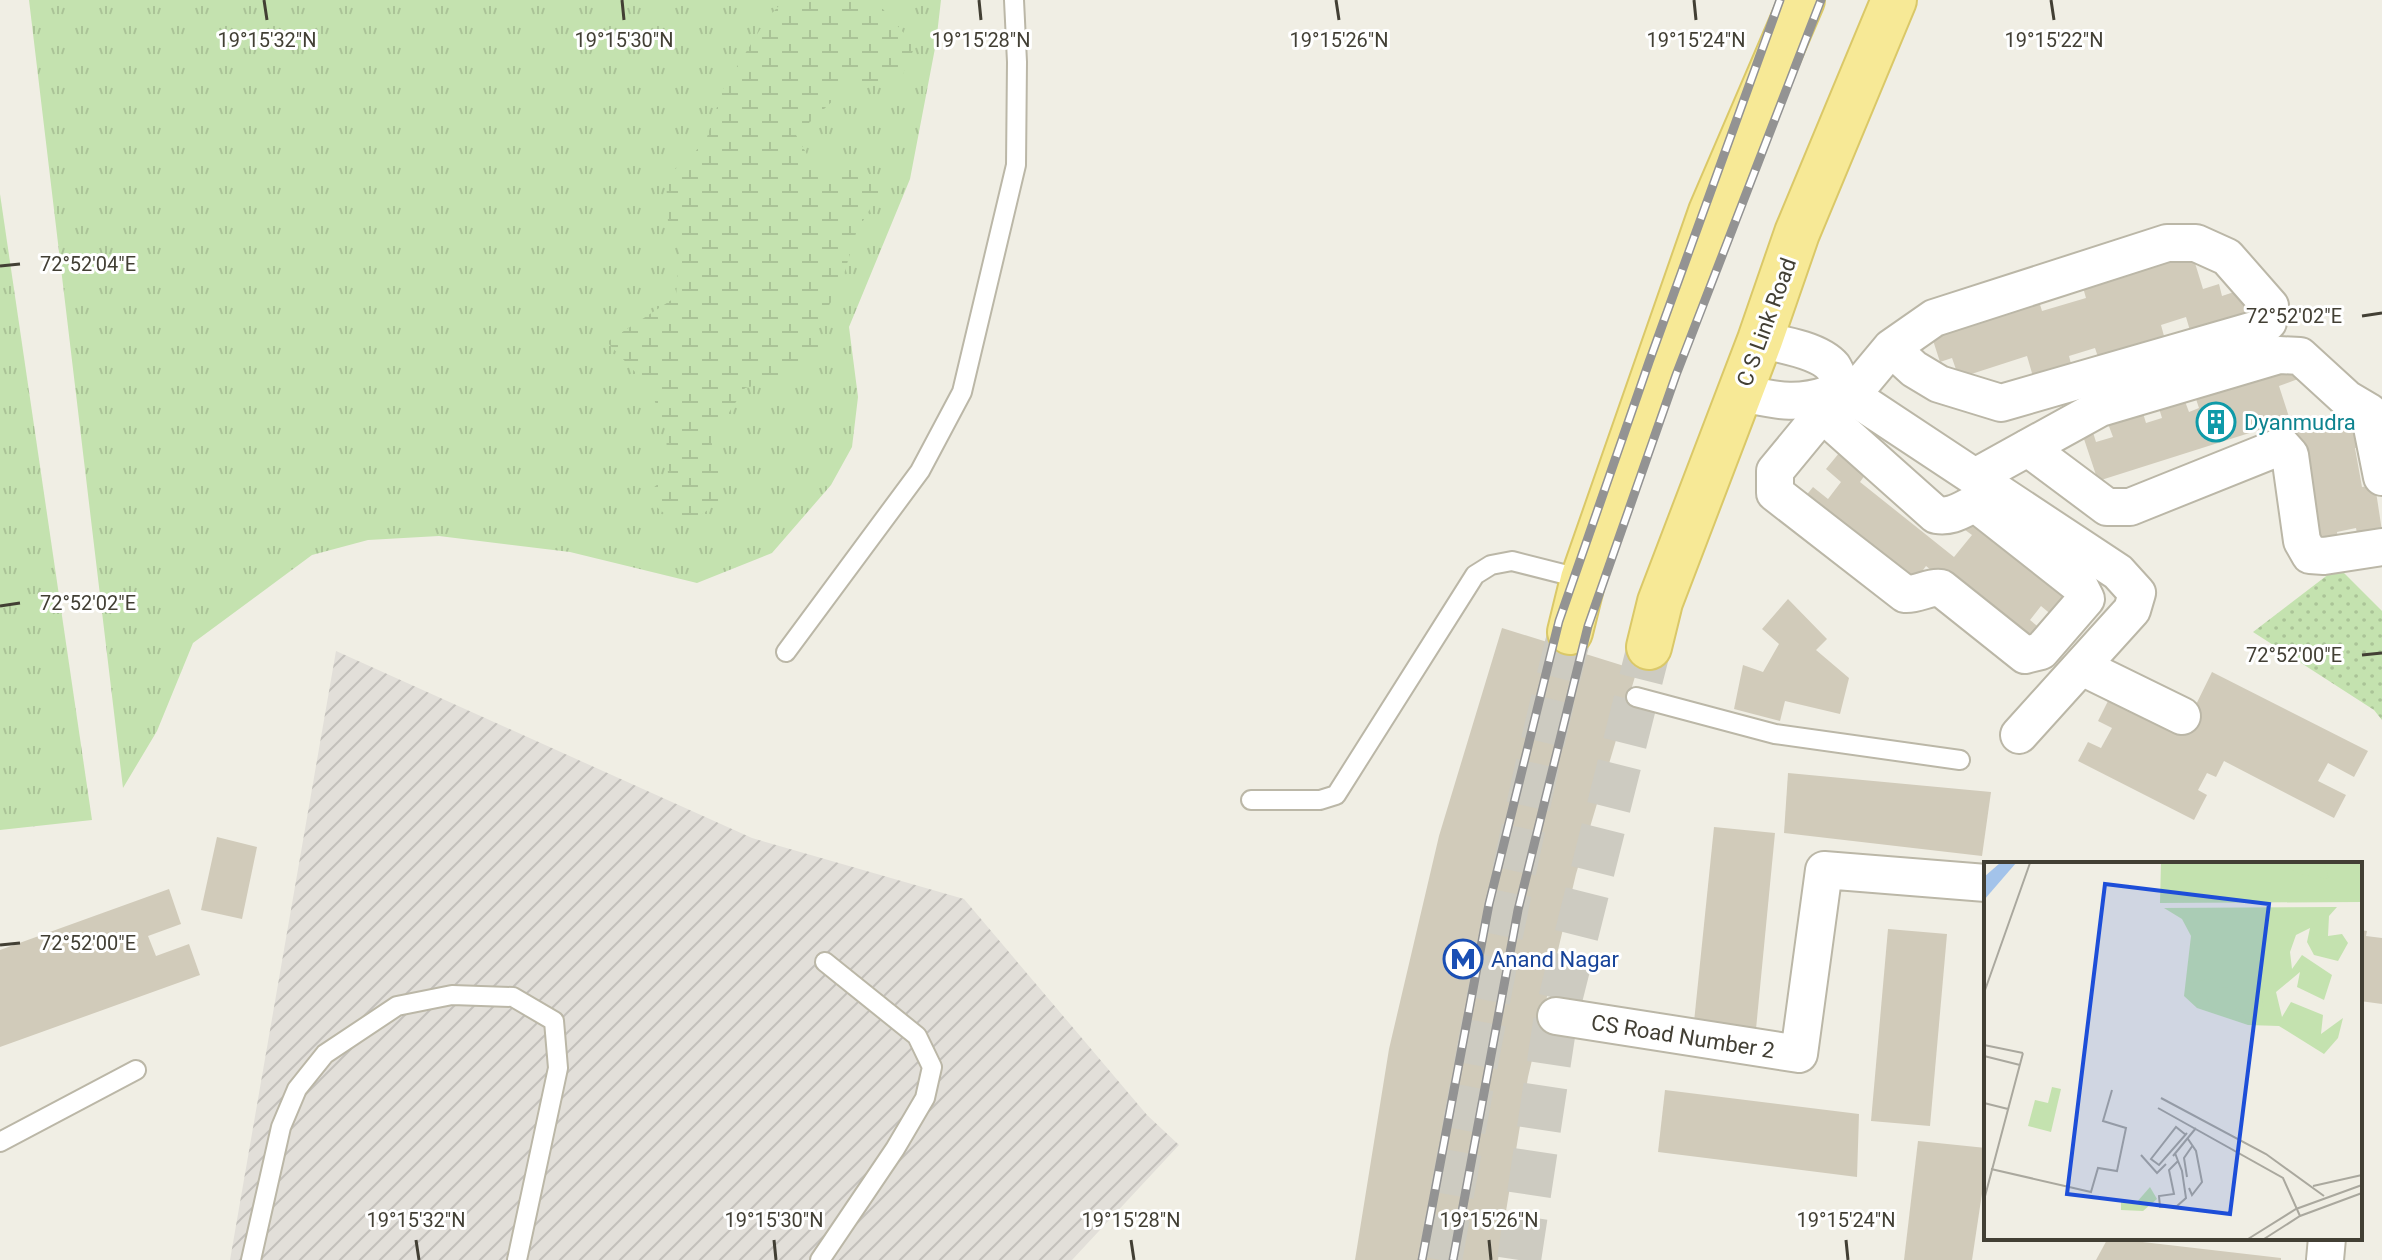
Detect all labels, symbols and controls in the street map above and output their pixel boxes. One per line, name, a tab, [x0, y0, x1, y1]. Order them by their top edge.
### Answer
text: 19°15'32"N	[217, 28, 317, 52]
text: 19°15'30"N	[574, 28, 674, 52]
text: 19°15'28"N	[931, 28, 1031, 52]
text: 19°15'26"N	[1289, 28, 1389, 52]
text: 19°15'24"N	[1646, 28, 1746, 52]
text: 19°15'22"N	[2004, 28, 2104, 52]
text: 72°52'04"E	[40, 252, 136, 276]
street label: C S Link Road	[1732, 255, 1801, 390]
text: 72°52'02"E	[2246, 304, 2342, 328]
building icon: Dyanmudra	[2195, 401, 2237, 443]
place label: Dyanmudra	[2244, 410, 2356, 435]
text: 72°52'02"E	[40, 591, 136, 615]
text: 72°52'00"E	[2246, 643, 2342, 667]
inset map	[1984, 862, 2362, 1240]
text: 72°52'00"E	[40, 931, 136, 955]
metro station icon: Anand Nagar	[1442, 938, 1484, 980]
place label: Anand Nagar	[1491, 947, 1619, 972]
street label: CS Road Number 2	[1590, 1010, 1776, 1063]
text: 19°15'32"N	[366, 1208, 466, 1232]
text: 19°15'30"N	[724, 1208, 824, 1232]
text: 19°15'28"N	[1081, 1208, 1181, 1232]
text: 19°15'26"N	[1439, 1208, 1539, 1232]
text: 19°15'24"N	[1796, 1208, 1896, 1232]

